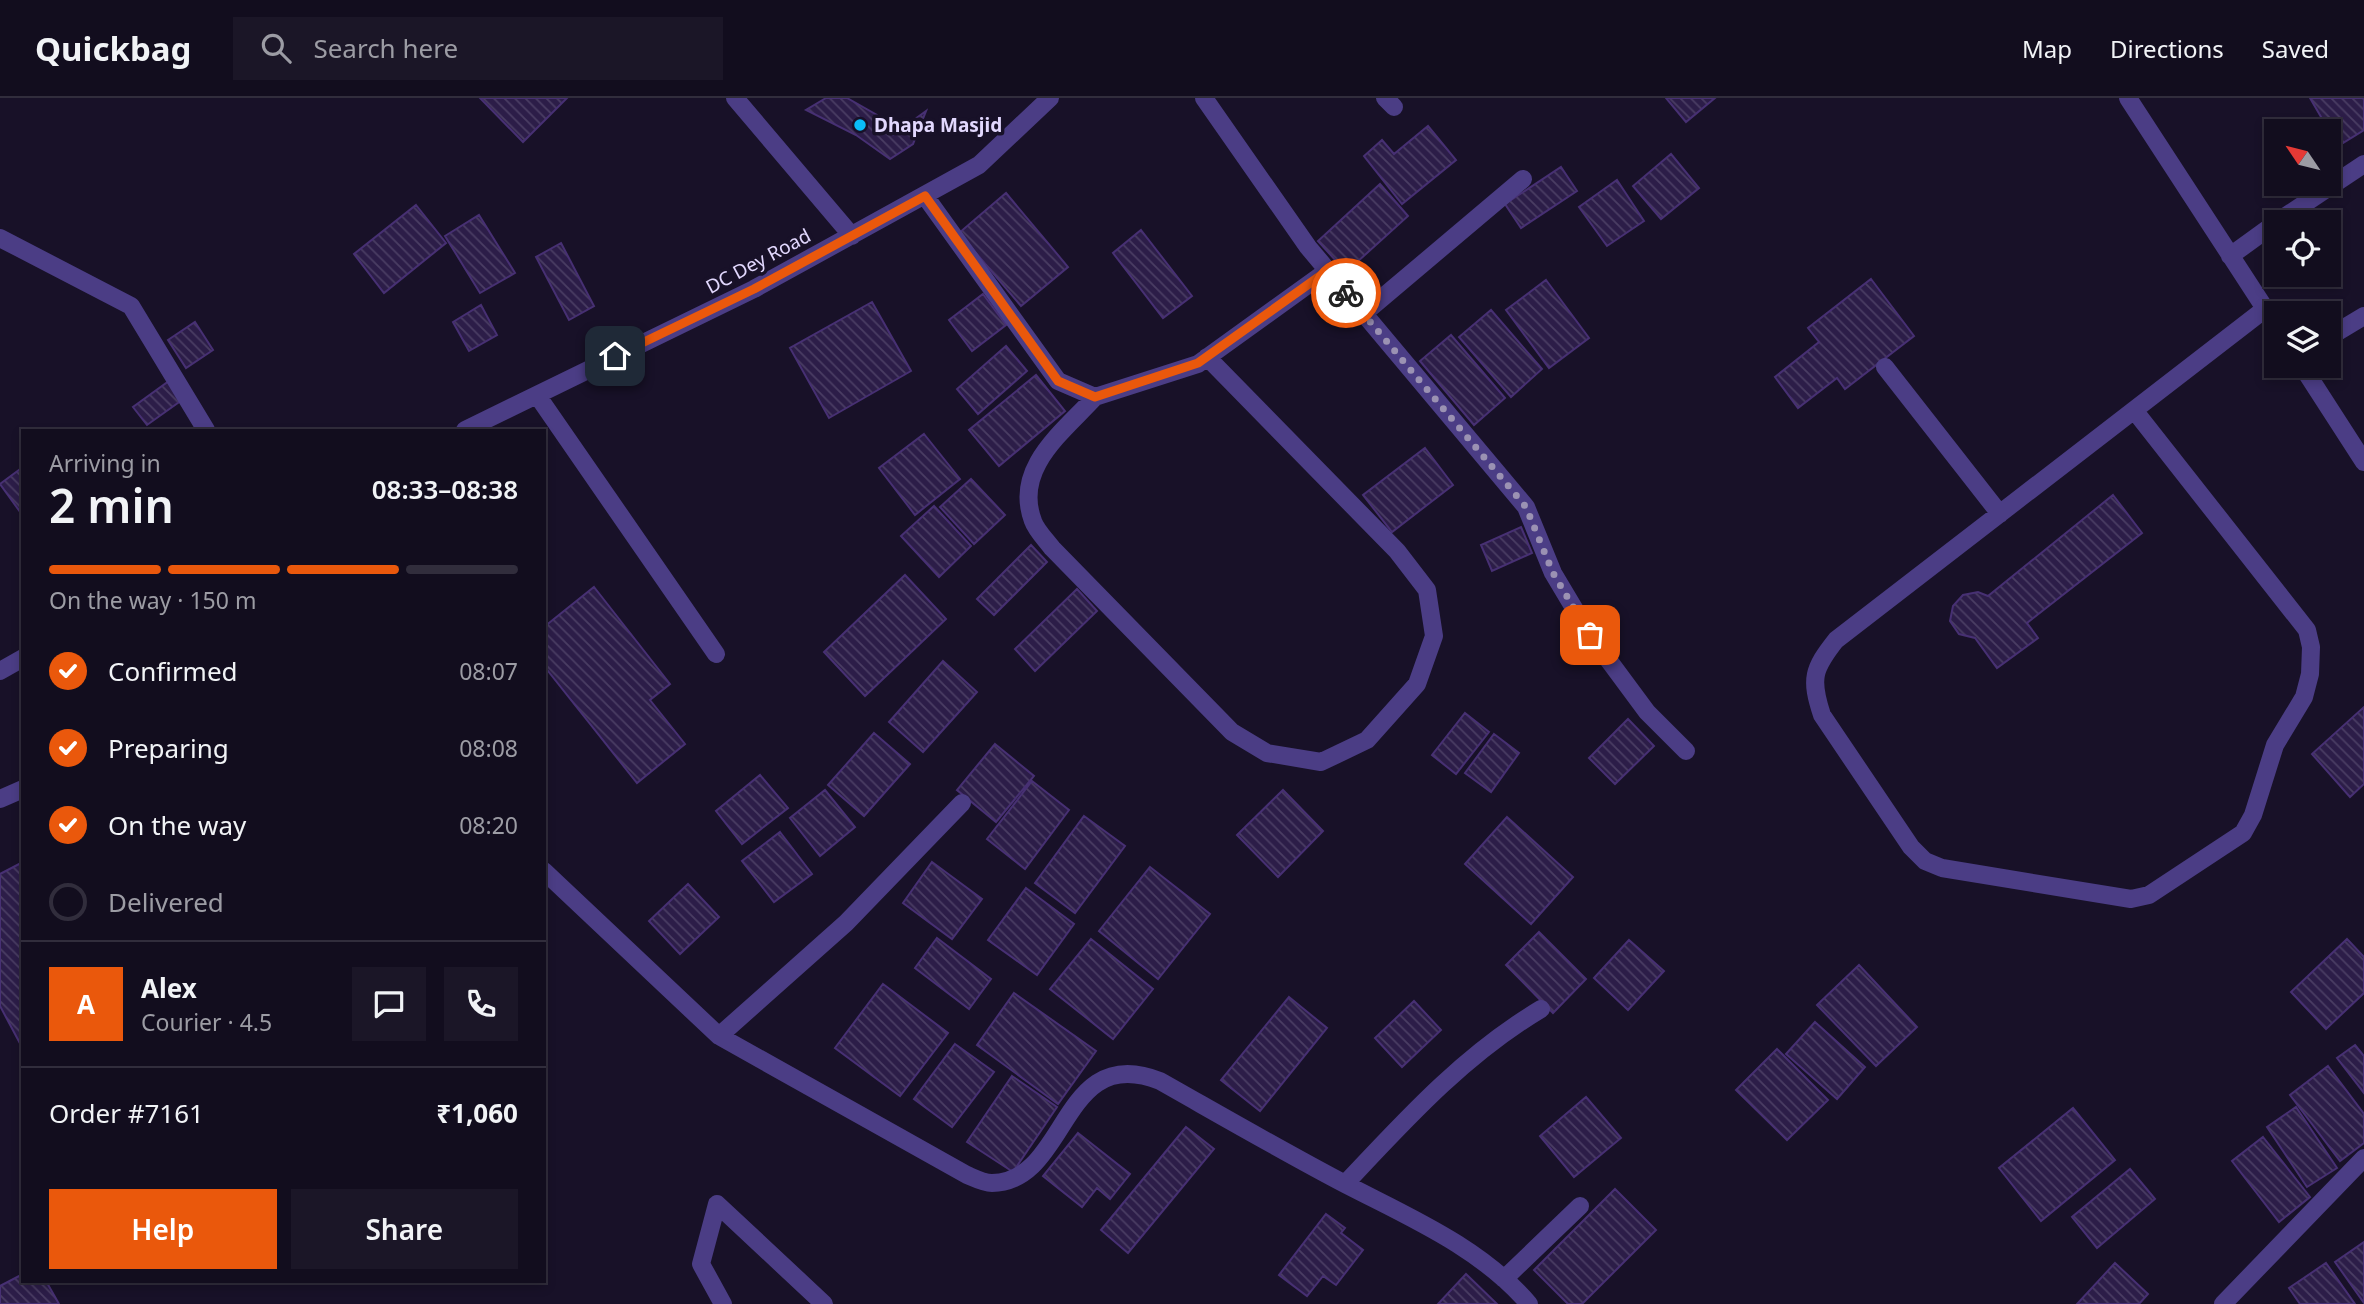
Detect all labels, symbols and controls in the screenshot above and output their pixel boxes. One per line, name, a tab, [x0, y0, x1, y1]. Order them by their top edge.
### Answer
search box	[233, 17, 723, 80]
text: Quickbag	[35, 26, 191, 71]
icon: search	[257, 29, 295, 67]
text: Search here	[313, 30, 458, 66]
text: Map	[2022, 32, 2072, 65]
text: Directions	[2110, 32, 2224, 65]
text: Saved	[2262, 32, 2329, 65]
place label: Dhapa Masjid	[874, 112, 1002, 138]
marker: Dhapa Masjid	[852, 117, 868, 133]
north arrow	[2264, 119, 2342, 196]
map controls	[2264, 119, 2341, 378]
button: locate	[2264, 210, 2341, 287]
street label: DC Dey Road	[701, 222, 815, 300]
courier	[1311, 258, 1381, 328]
icon: bike	[1327, 274, 1365, 312]
button: layers	[2264, 301, 2341, 378]
pin	[585, 326, 645, 386]
icon: home	[596, 337, 634, 375]
text: Arriving in	[49, 447, 161, 479]
text: 08:33–08:38	[372, 471, 518, 507]
text: 2 min	[49, 474, 174, 536]
text: On the way · 150 m	[49, 584, 256, 616]
pin	[1560, 605, 1620, 665]
icon: bag	[1571, 616, 1609, 654]
icon: check	[49, 652, 87, 690]
text: Confirmed	[108, 653, 238, 689]
text: 08:07	[459, 655, 518, 687]
icon: check	[49, 729, 87, 767]
text: Preparing	[108, 730, 229, 766]
text: 08:08	[459, 732, 518, 764]
icon: check	[49, 806, 87, 844]
text: On the way	[108, 807, 246, 843]
text: 08:20	[459, 809, 518, 841]
text: Delivered	[108, 884, 224, 920]
button: chat	[352, 967, 426, 1041]
button: phone	[444, 967, 518, 1041]
text: Alex	[141, 970, 197, 1006]
text: A	[77, 986, 95, 1022]
text: Courier · 4.5	[141, 1006, 272, 1038]
text: Order #7161	[49, 1095, 204, 1131]
text: ₹1,060	[436, 1095, 518, 1131]
button: Help	[49, 1189, 277, 1269]
button: Share	[291, 1189, 518, 1269]

